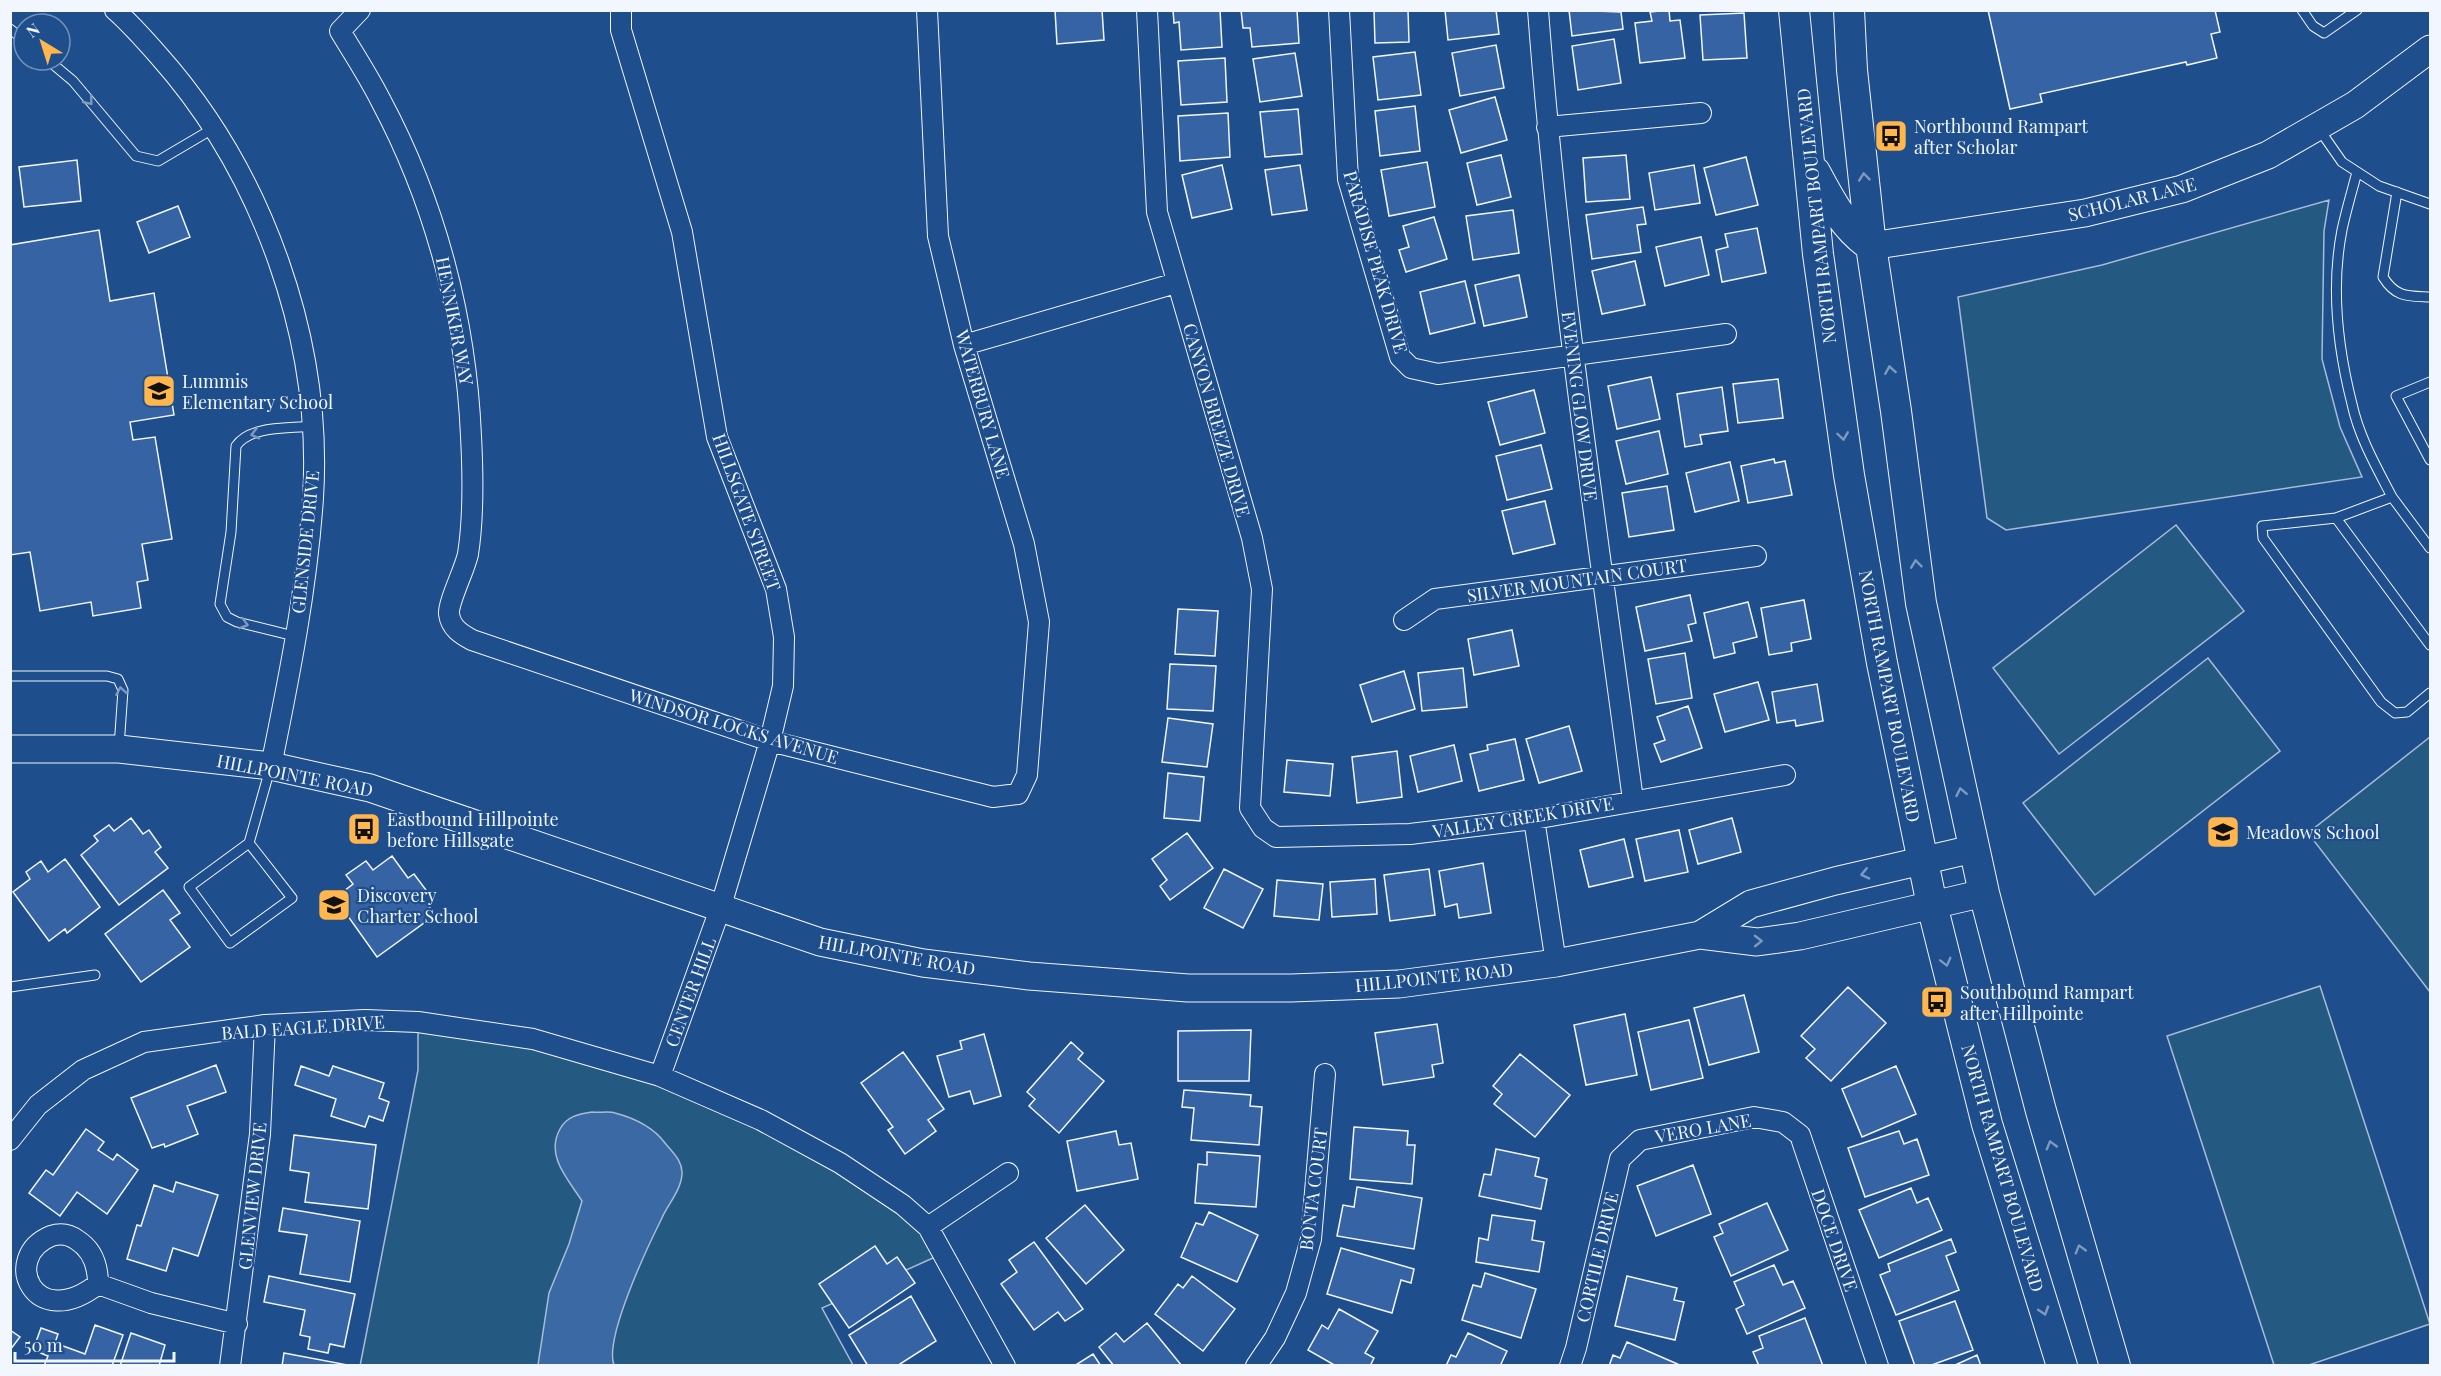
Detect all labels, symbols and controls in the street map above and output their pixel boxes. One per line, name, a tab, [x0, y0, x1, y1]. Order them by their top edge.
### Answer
north arrow	[12, 12, 72, 72]
text: N	[21, 18, 44, 42]
street label: NORTH RAMPART BOULEVARD	[1791, 87, 1841, 345]
one-way arrow	[82, 94, 93, 105]
place label: Northbound Rampart after Scholar	[1914, 114, 2088, 159]
bus stop icon: Northbound Rampart after Scholar	[1873, 118, 1909, 154]
street label: PARADISE PEAK DRIVE	[1338, 168, 1414, 356]
street label: SCHOLAR LANE	[2065, 171, 2199, 227]
one-way arrow	[1858, 173, 1871, 182]
street label: HENNIKER WAY	[431, 255, 479, 388]
street label: EVENING GLOW DRIVE	[1556, 310, 1604, 502]
street label: CANYON BREEZE DRIVE	[1178, 320, 1256, 520]
street label: WATERBURY LANE	[950, 326, 1016, 481]
one-way arrow	[1884, 366, 1897, 376]
place label: Lummis Elementary School	[182, 369, 333, 414]
school or university icon: Lummis Elementary School	[141, 373, 177, 409]
one-way arrow	[250, 426, 260, 439]
street label: HILLSGATE STREET	[707, 430, 787, 594]
one-way arrow	[1837, 432, 1849, 441]
street label: GLENSIDE DRIVE	[286, 469, 324, 615]
street label: SILVER MOUNTAIN COURT	[1465, 553, 1689, 607]
one-way arrow	[1911, 559, 1923, 568]
street label: NORTH RAMPART BOULEVARD	[1854, 568, 1926, 824]
one-way arrow	[239, 616, 249, 629]
street label: WINDSOR LOCKS AVENUE	[626, 682, 841, 769]
one-way arrow	[115, 686, 128, 696]
street label: HILLPOINTE ROAD	[215, 748, 375, 802]
one-way arrow	[1955, 787, 1968, 797]
street label: VALLEY CREEK DRIVE	[1430, 791, 1615, 843]
place label: Eastbound Hillpointe before Hillsgate	[387, 807, 559, 852]
bus stop icon: Eastbound Hillpointe before Hillsgate	[346, 811, 382, 847]
school or university icon: Meadows School	[2205, 814, 2241, 850]
place label: Meadows School	[2246, 820, 2380, 844]
one-way arrow	[1860, 866, 1870, 879]
place label: Discovery Charter School	[357, 883, 478, 928]
school or university icon: Discovery Charter School	[316, 887, 352, 923]
street label: HILLPOINTE ROAD	[817, 929, 977, 981]
street label: CENTER HILL	[659, 933, 721, 1050]
one-way arrow	[1753, 935, 1762, 947]
one-way arrow	[1939, 956, 1951, 967]
street label: HILLPOINTE ROAD	[1354, 957, 1514, 997]
place label: Southbound Rampart after Hillpointe	[1960, 980, 2134, 1025]
bus stop icon: Southbound Rampart after Hillpointe	[1919, 984, 1955, 1020]
street label: BALD EAGLE DRIVE	[220, 1009, 386, 1045]
street label: NORTH RAMPART BOULEVARD	[1956, 1041, 2050, 1295]
street label: VERO LANE	[1652, 1108, 1753, 1148]
street label: GLENVIEW DRIVE	[232, 1121, 272, 1271]
street label: BONTA COURT	[1294, 1126, 1332, 1252]
one-way arrow	[2046, 1140, 2058, 1151]
street label: DOCE DRIVE	[1806, 1185, 1864, 1295]
street label: CORTILE DRIVE	[1570, 1189, 1624, 1325]
one-way arrow	[2075, 1244, 2087, 1255]
one-way arrow	[2037, 1305, 2049, 1316]
scale bar	[15, 1325, 174, 1363]
text: 50 m	[24, 1333, 63, 1357]

